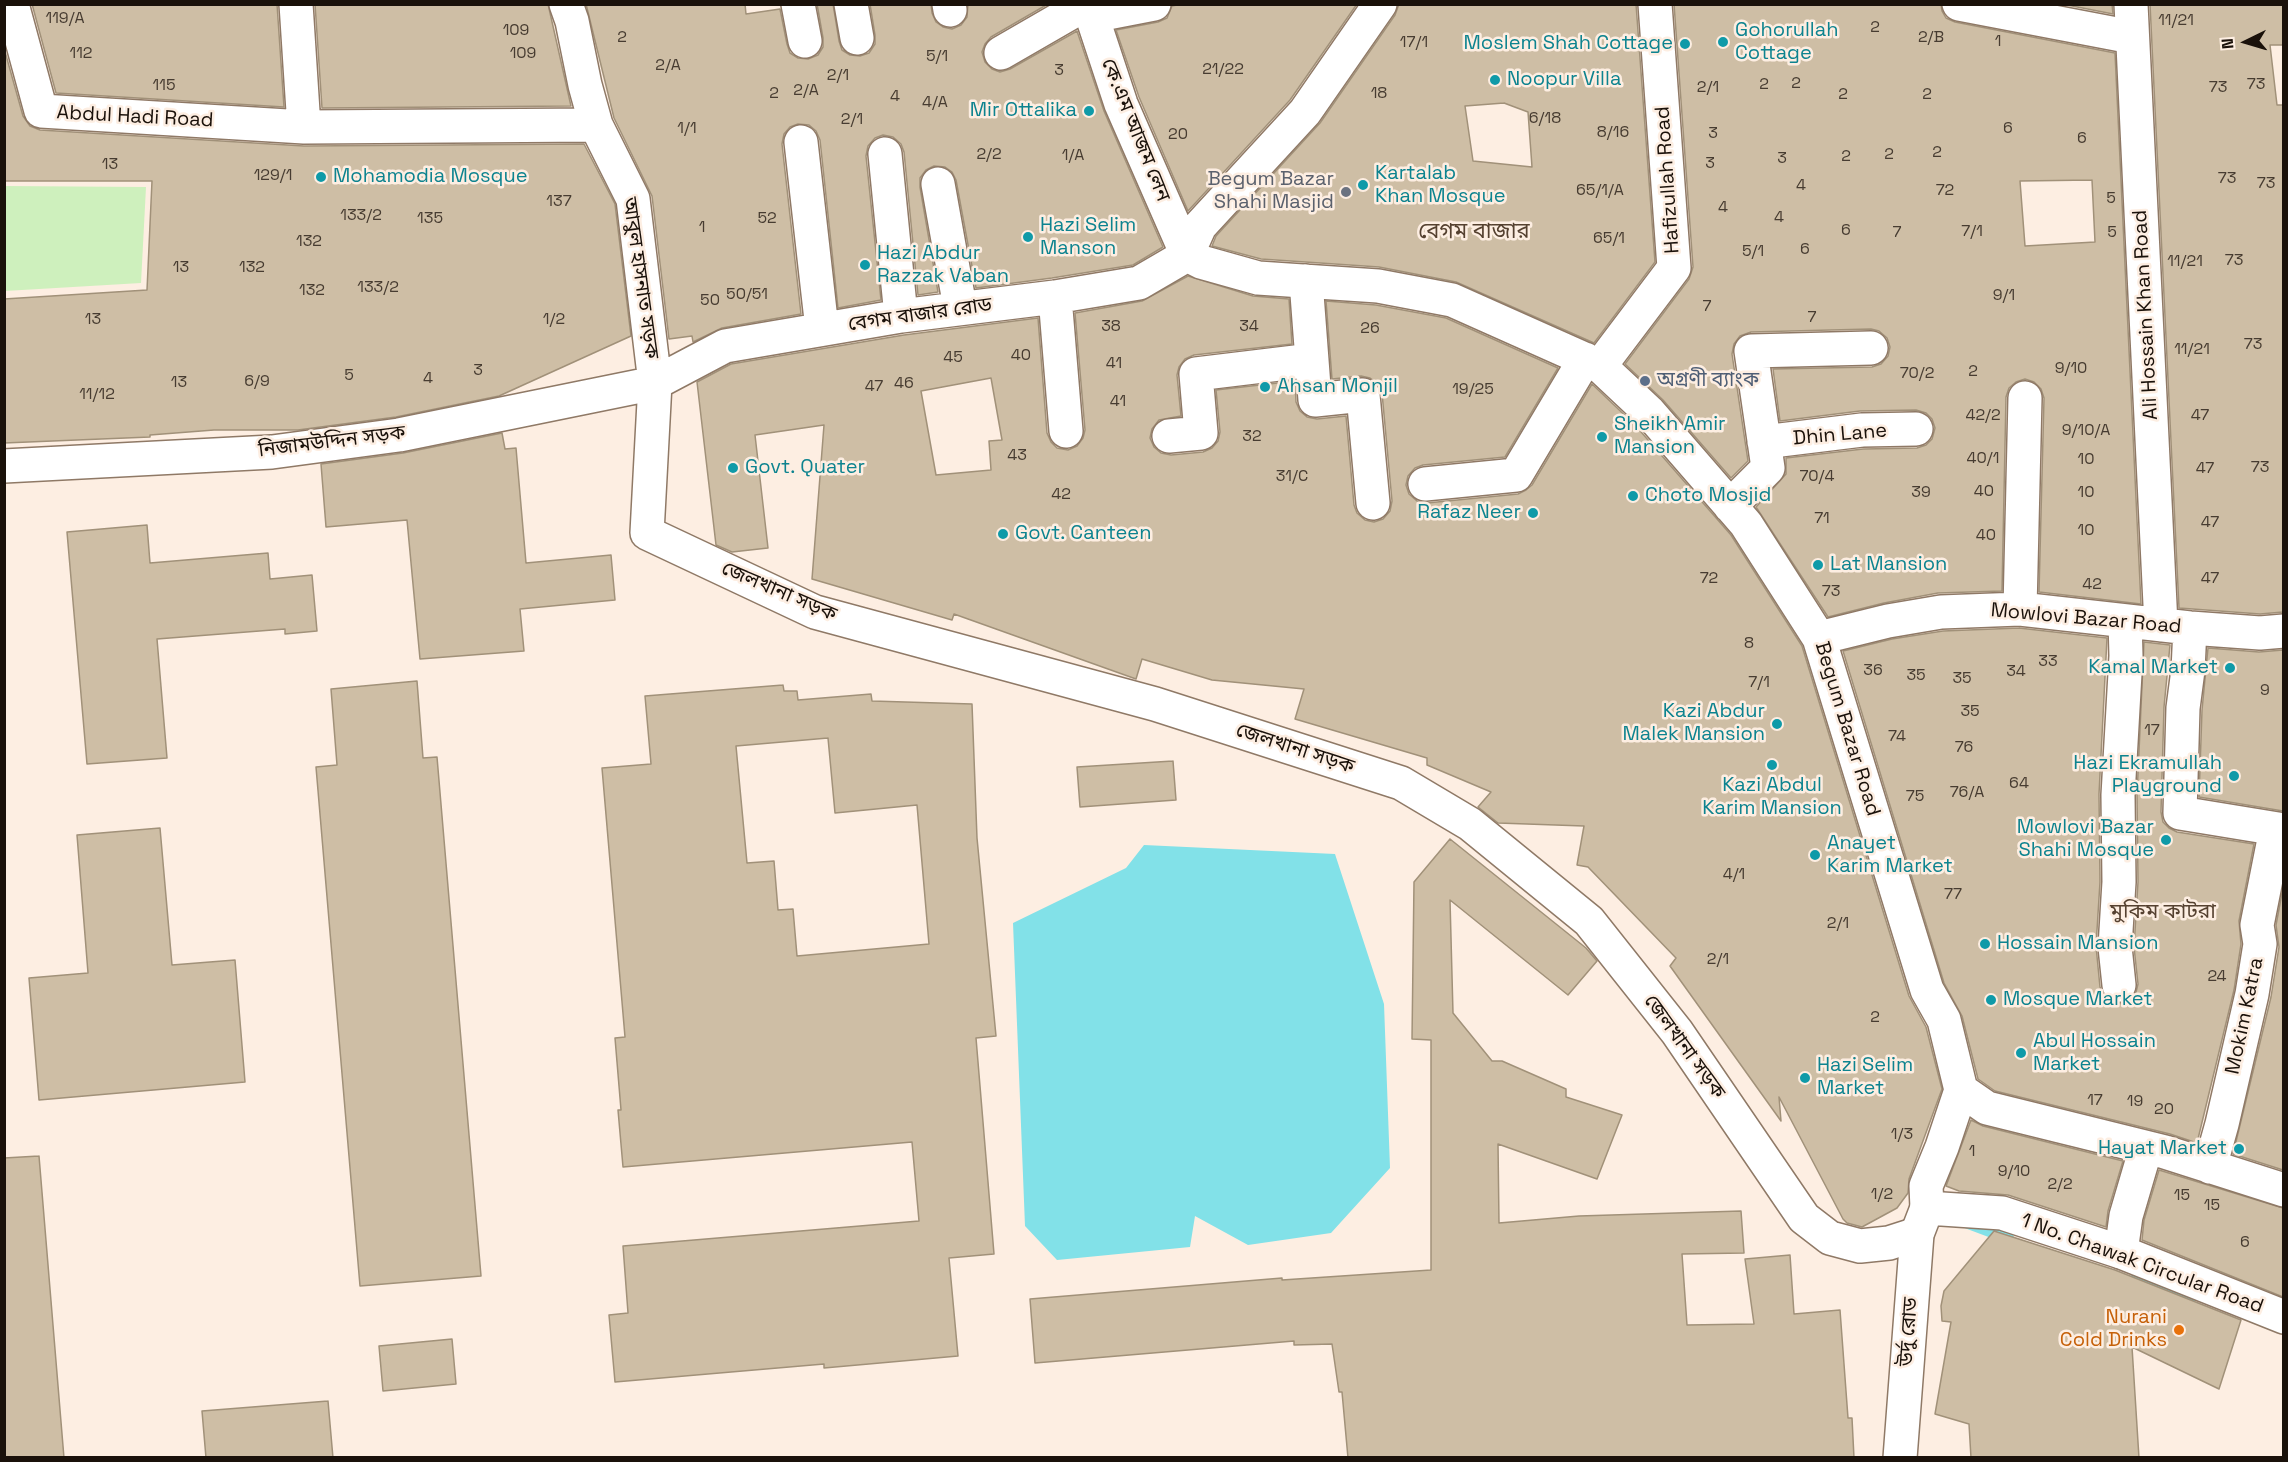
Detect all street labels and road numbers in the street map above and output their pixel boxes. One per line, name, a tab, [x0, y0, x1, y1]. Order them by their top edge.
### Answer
street label: কে.এম আজম লেন	[1095, 55, 1175, 205]
street label: Abdul Hadi Road	[56, 101, 214, 133]
street label: Hafizullah Road	[1651, 105, 1685, 255]
street label: আবুল হাসনাত সড়ক	[617, 196, 663, 360]
street label: Ali Hossain Khan Road	[2129, 209, 2163, 421]
street label: বেগম বাজার রোড	[847, 293, 993, 337]
street label: Dhin Lane	[1792, 419, 1888, 451]
street label: নিজামউদ্দিন সড়ক	[257, 421, 407, 463]
street label: জেলখানা সড়ক	[718, 557, 840, 627]
street label: Mowlovi Bazar Road	[1990, 599, 2182, 639]
street label: Begum Bazar Road	[1809, 639, 1885, 819]
street label: জেলখানা সড়ক	[1233, 719, 1357, 779]
street label: Mokim Katra	[2221, 955, 2269, 1077]
street label: জেলখানা সড়ক	[1638, 990, 1730, 1104]
street label: 1 No. Chawak Circular Road	[2018, 1209, 2266, 1319]
street label: উর্দু রোড	[1895, 1297, 1923, 1367]

